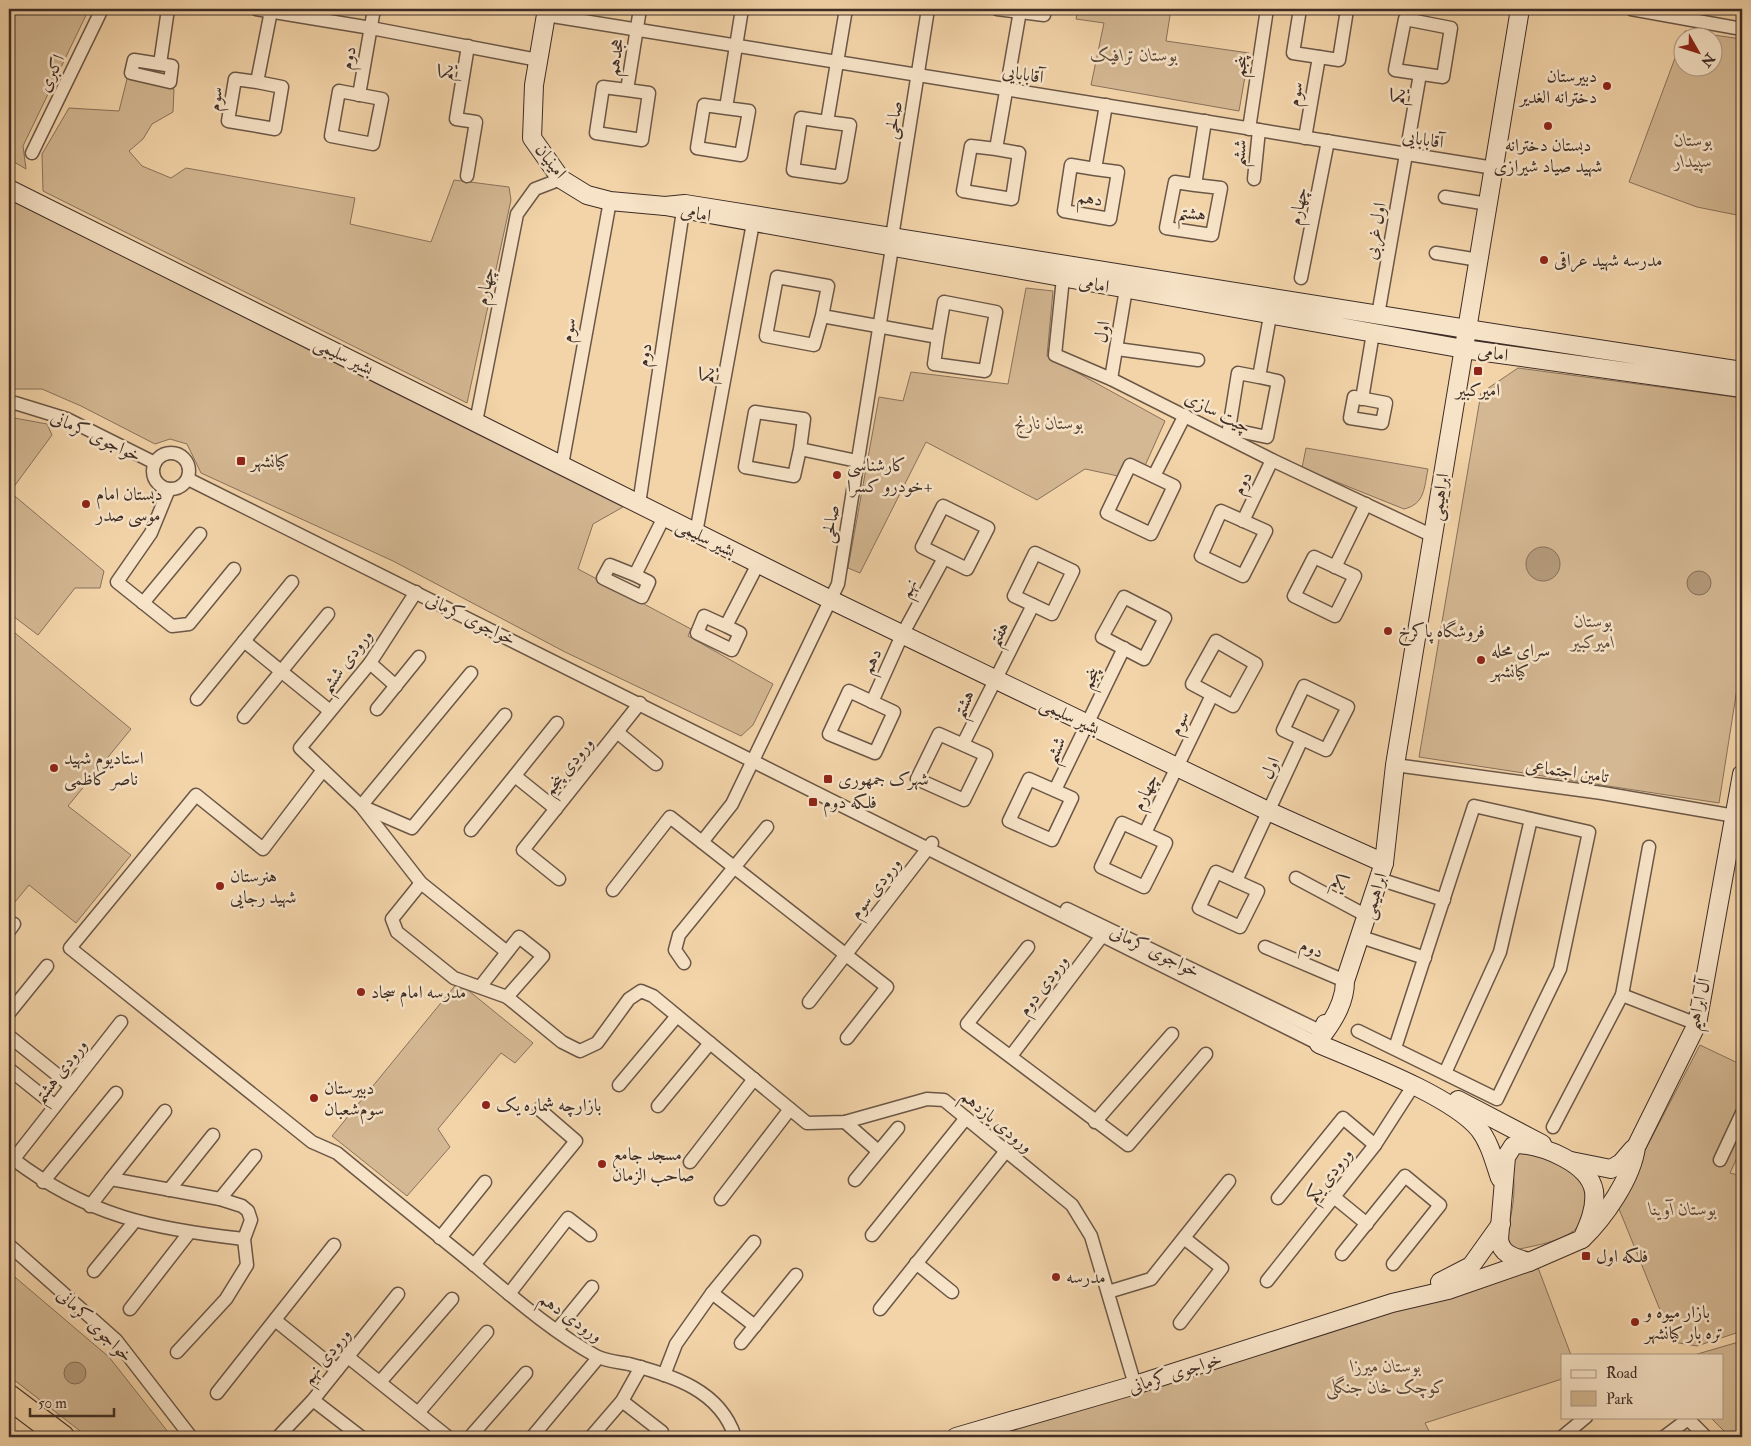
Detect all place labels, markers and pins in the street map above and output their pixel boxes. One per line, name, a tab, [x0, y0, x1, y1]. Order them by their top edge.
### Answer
place label: دبیرستان دخترانه الغدیر	[1518, 65, 1597, 109]
marker: دبیرستان دخترانه الغدیر	[1601, 80, 1613, 92]
marker: دبستان دخترانه شهید صیاد شیرازی	[1542, 120, 1554, 132]
place label: دبستان دخترانه شهید صیاد شیرازی	[1493, 134, 1603, 178]
place label: مدرسه شهید عراقی	[1554, 249, 1662, 273]
marker: مدرسه شهید عراقی	[1538, 254, 1550, 266]
marker: امیرکبیر	[1472, 365, 1484, 377]
place label: امیرکبیر	[1454, 379, 1500, 402]
place label: کیانشهر	[249, 450, 289, 473]
place label: کارشناسی خودرو کسرا+	[847, 454, 933, 498]
marker: کیانشهر	[235, 455, 247, 467]
marker: کارشناسی خودرو کسرا+	[831, 469, 843, 481]
place label: دبستان امام موسی صدر	[94, 483, 163, 528]
marker: دبستان امام موسی صدر	[80, 498, 92, 510]
place label: فروشگاه پاکرخ	[1398, 619, 1485, 647]
marker: فروشگاه پاکرخ	[1382, 625, 1394, 637]
place label: سرای محله کیانشهر	[1489, 639, 1550, 683]
marker: سرای محله کیانشهر	[1475, 654, 1487, 666]
place label: استادیوم شهید ناصر کاظمی	[64, 747, 144, 791]
marker: استادیوم شهید ناصر کاظمی	[48, 762, 60, 774]
place label: شهرک جمهوری	[838, 768, 929, 791]
marker: شهرک جمهوری	[822, 773, 834, 785]
place label: فلکه دوم	[823, 791, 877, 818]
marker: فلکه دوم	[807, 796, 819, 808]
place label: هنرستان شهید رجایی	[230, 865, 297, 909]
marker: هنرستان شهید رجایی	[214, 880, 226, 892]
place label: مدرسه امام سجاد	[371, 981, 466, 1008]
marker: مدرسه امام سجاد	[355, 986, 367, 998]
place label: دبیرستان سوم‌شعبان	[324, 1077, 384, 1125]
marker: دبیرستان سوم‌شعبان	[308, 1092, 320, 1104]
place label: بازارچه شماره یک	[496, 1094, 601, 1118]
marker: بازارچه شماره یک	[480, 1099, 492, 1111]
place label: مسجد جامع صاحب الزمان	[612, 1143, 695, 1187]
marker: مسجد جامع صاحب الزمان	[596, 1158, 608, 1170]
place label: فلکه اول	[1596, 1245, 1648, 1268]
marker: فلکه اول	[1580, 1250, 1592, 1262]
place label: مدرسه	[1066, 1266, 1106, 1289]
marker: مدرسه	[1050, 1271, 1062, 1283]
place label: بازار میوه و تره بار کیانشهر	[1643, 1301, 1723, 1345]
marker: بازار میوه و تره بار کیانشهر	[1629, 1316, 1641, 1328]

